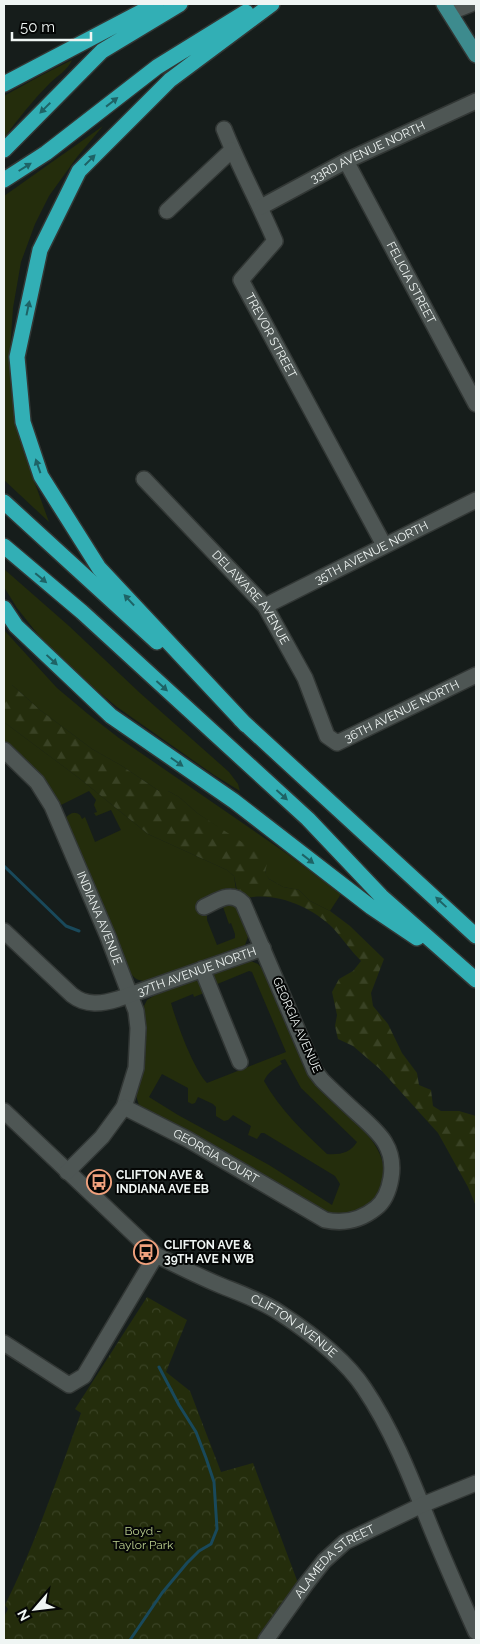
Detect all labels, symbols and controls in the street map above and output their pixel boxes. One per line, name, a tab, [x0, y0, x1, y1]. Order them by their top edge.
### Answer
scale bar	[12, 10, 91, 42]
text: 50 m	[20, 18, 55, 36]
one-way arrow	[106, 96, 119, 107]
one-way arrow	[40, 102, 52, 114]
street label: 33RD AVENUE NORTH	[308, 119, 427, 186]
one-way arrow	[83, 154, 95, 166]
one-way arrow	[18, 162, 32, 171]
street label: FELICIA STREET	[384, 239, 439, 327]
street label: TREVOR STREET	[242, 291, 300, 381]
one-way arrow	[24, 299, 32, 315]
one-way arrow	[34, 459, 41, 474]
street label: 35TH AVENUE NORTH	[312, 518, 430, 587]
street label: DELAWARE AVENUE	[209, 548, 292, 647]
one-way arrow	[34, 572, 47, 583]
one-way arrow	[123, 594, 135, 606]
one-way arrow	[45, 654, 57, 666]
street label: 36TH AVENUE NORTH	[342, 677, 461, 745]
one-way arrow	[156, 680, 168, 692]
one-way arrow	[171, 757, 184, 767]
one-way arrow	[276, 790, 289, 801]
one-way arrow	[301, 853, 314, 864]
street label: INDIANA AVENUE	[74, 869, 125, 967]
one-way arrow	[435, 896, 447, 908]
street label: 37TH AVENUE NORTH	[135, 944, 258, 999]
street label: GEORGIA AVENUE	[270, 975, 324, 1075]
street label: GEORGIA COURT	[171, 1126, 262, 1187]
place label: CLIFTON AVE & INDIANA AVE EB	[116, 1168, 209, 1196]
bus stop icon: CLIFTON AVE & INDIANA AVE EB	[86, 1169, 112, 1195]
place label: CLIFTON AVE & 39TH AVE N WB	[164, 1238, 254, 1266]
bus stop icon: CLIFTON AVE & 39TH AVE N WB	[133, 1239, 159, 1265]
street label: CLIFTON AVENUE	[249, 1291, 340, 1360]
street label: ALAMEDA STREET	[292, 1522, 377, 1600]
park label: Boyd - Taylor Park	[113, 1524, 174, 1552]
north arrow	[10, 1584, 60, 1634]
text: N	[14, 1607, 33, 1624]

